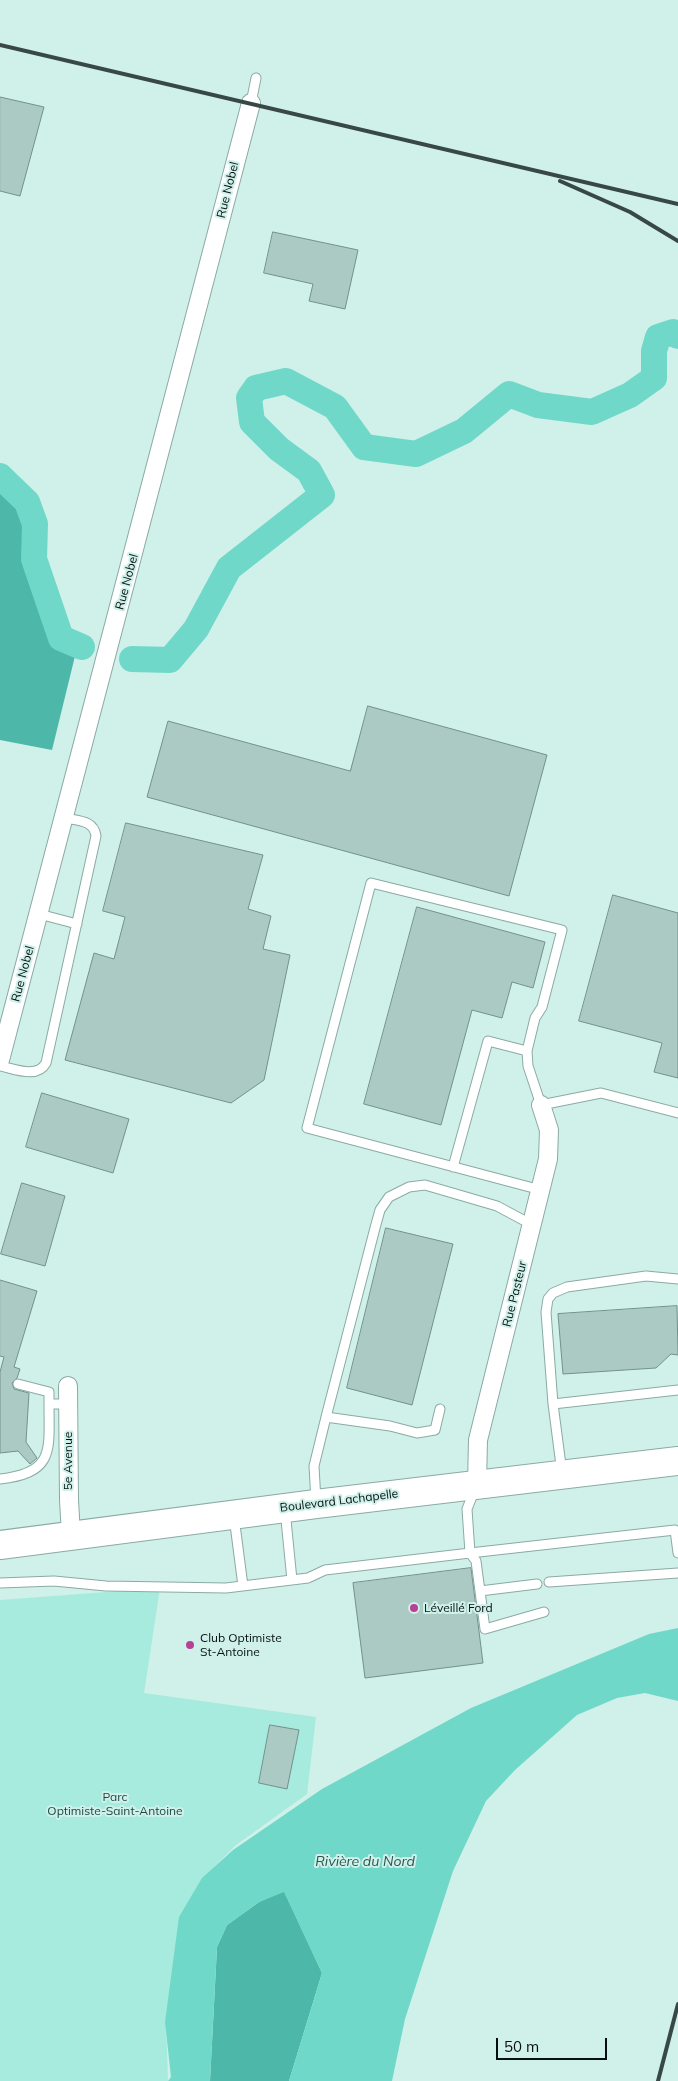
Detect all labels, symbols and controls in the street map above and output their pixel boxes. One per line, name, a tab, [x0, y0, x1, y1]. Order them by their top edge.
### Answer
street label: Rue Nobel	[214, 160, 242, 220]
street label: Rue Nobel	[113, 552, 141, 612]
street label: Rue Nobel	[9, 944, 37, 1004]
street label: Rue Pasteur	[500, 1260, 530, 1328]
street label: 5e Avenue	[61, 1432, 75, 1490]
street label: Boulevard Lachapelle	[279, 1487, 399, 1515]
place label: Léveillé Ford	[424, 1601, 493, 1615]
marker: Léveillé Ford	[408, 1602, 420, 1614]
place label: Club Optimiste St-Antoine	[200, 1631, 282, 1659]
marker: Club Optimiste St-Antoine	[184, 1639, 196, 1651]
park label: Parc Optimiste-Saint-Antoine	[47, 1790, 183, 1818]
water label: Rivière du Nord	[315, 1854, 415, 1870]
scale bar	[498, 2028, 609, 2060]
text: 50 m	[504, 2037, 539, 2056]

